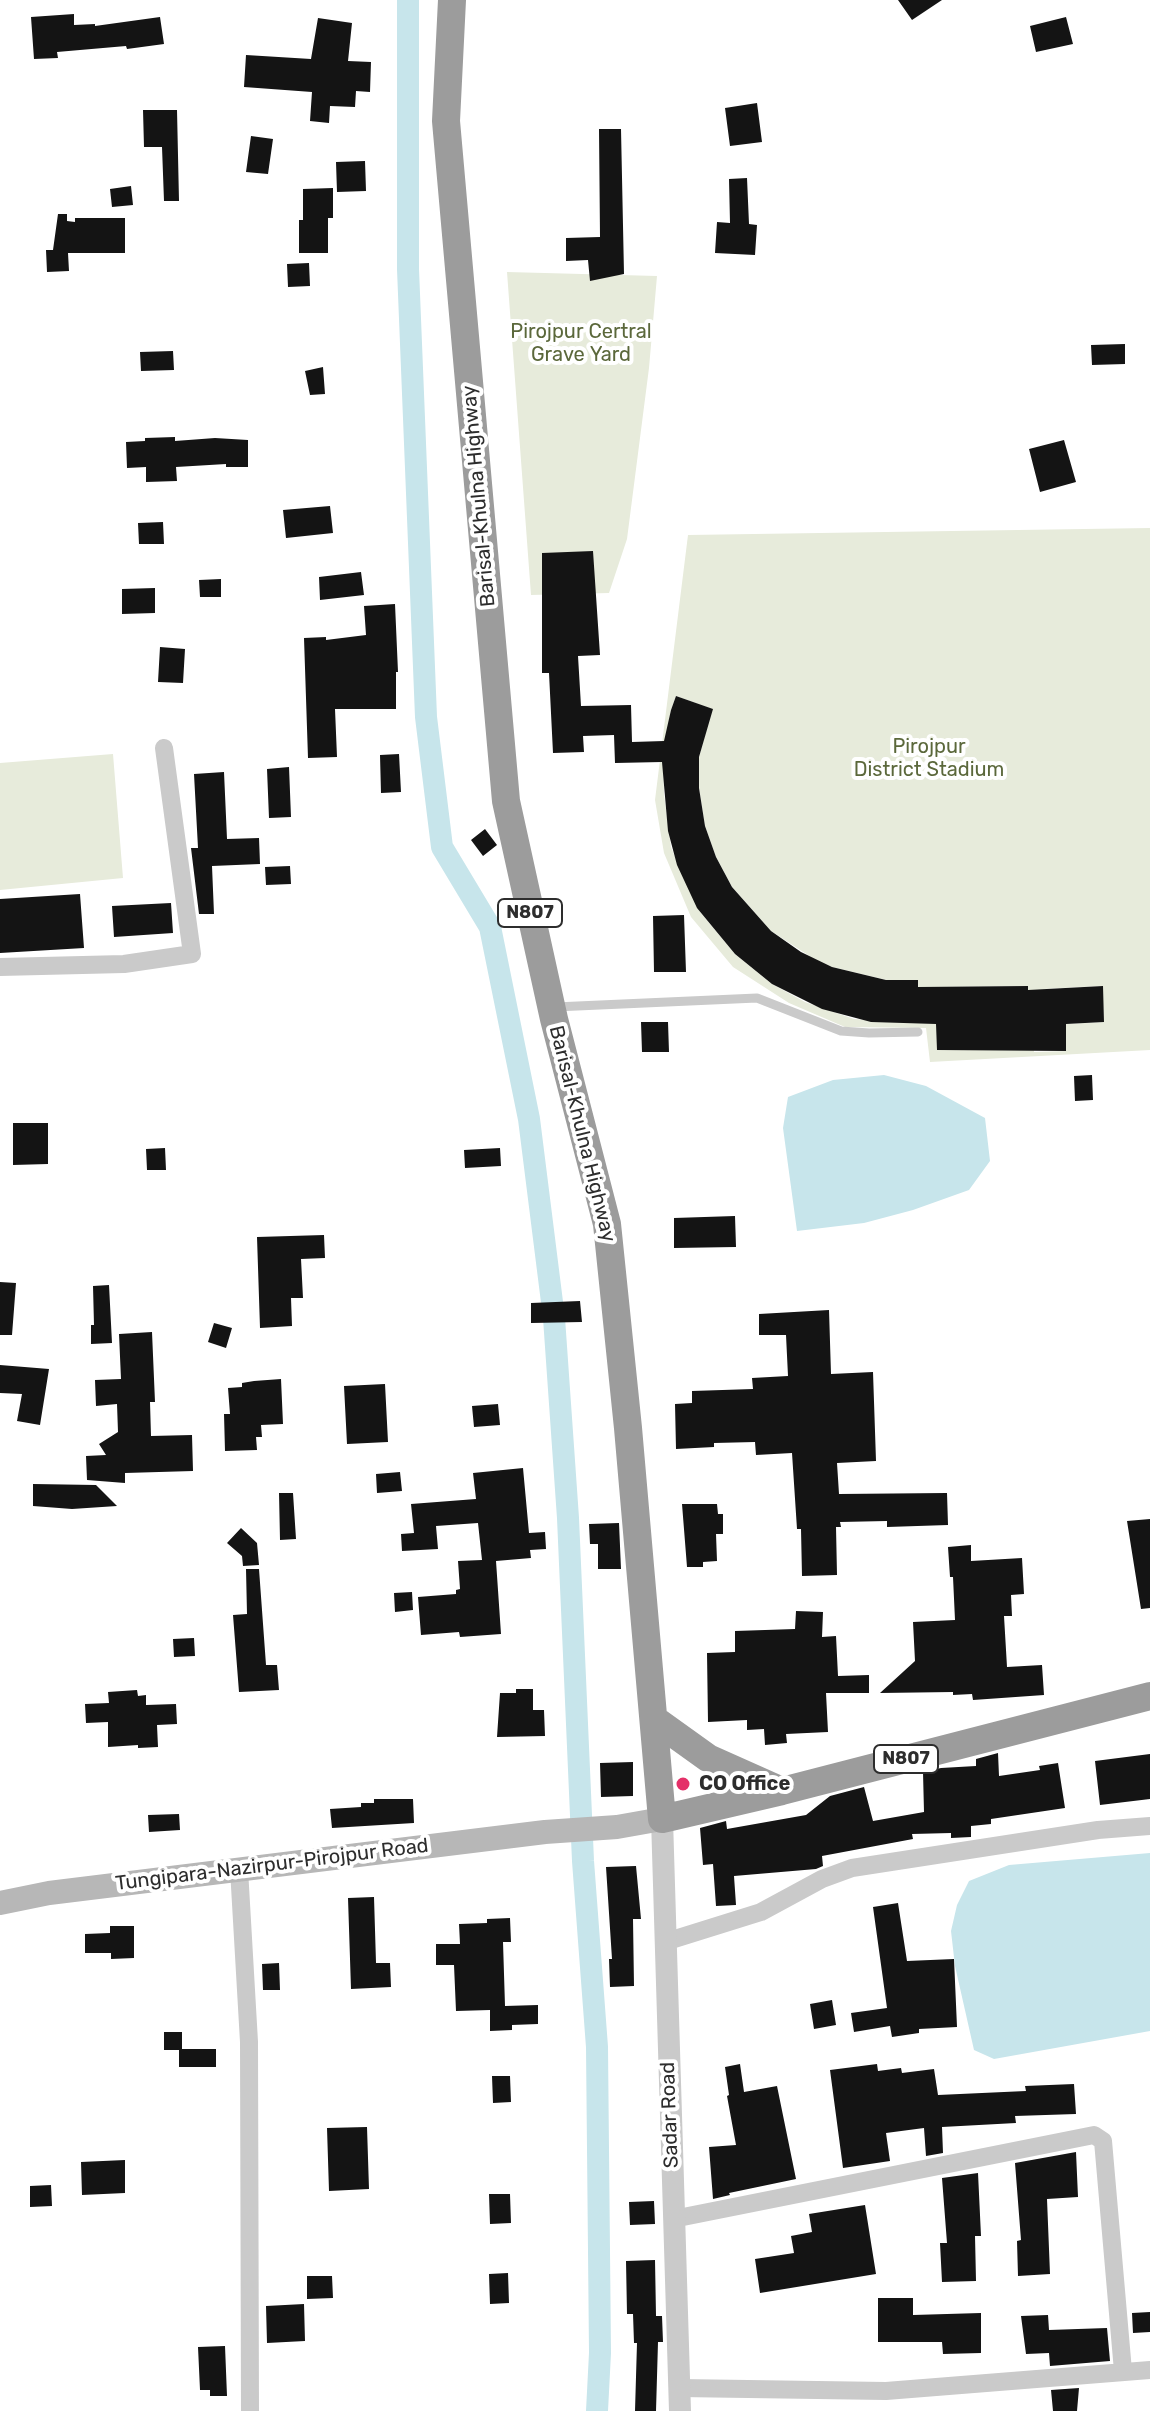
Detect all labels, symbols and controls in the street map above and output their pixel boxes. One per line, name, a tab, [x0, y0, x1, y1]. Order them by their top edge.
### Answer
park label: Pirojpur Certral Grave Yard	[510, 320, 652, 367]
street label: Barisal-Khulna Highway	[457, 384, 501, 608]
park label: Pirojpur District Stadium	[854, 735, 1004, 782]
road number: N807	[498, 899, 562, 927]
street label: Barisal-Khulna Highway	[543, 1023, 621, 1245]
road number: N807	[874, 1745, 938, 1773]
place label: CO Office	[699, 1772, 790, 1796]
marker: CO Office	[674, 1775, 692, 1793]
street label: Tungipara-Nazirpur-Pirojpur Road	[114, 1834, 430, 1896]
street label: Sadar Road	[656, 2061, 684, 2169]

